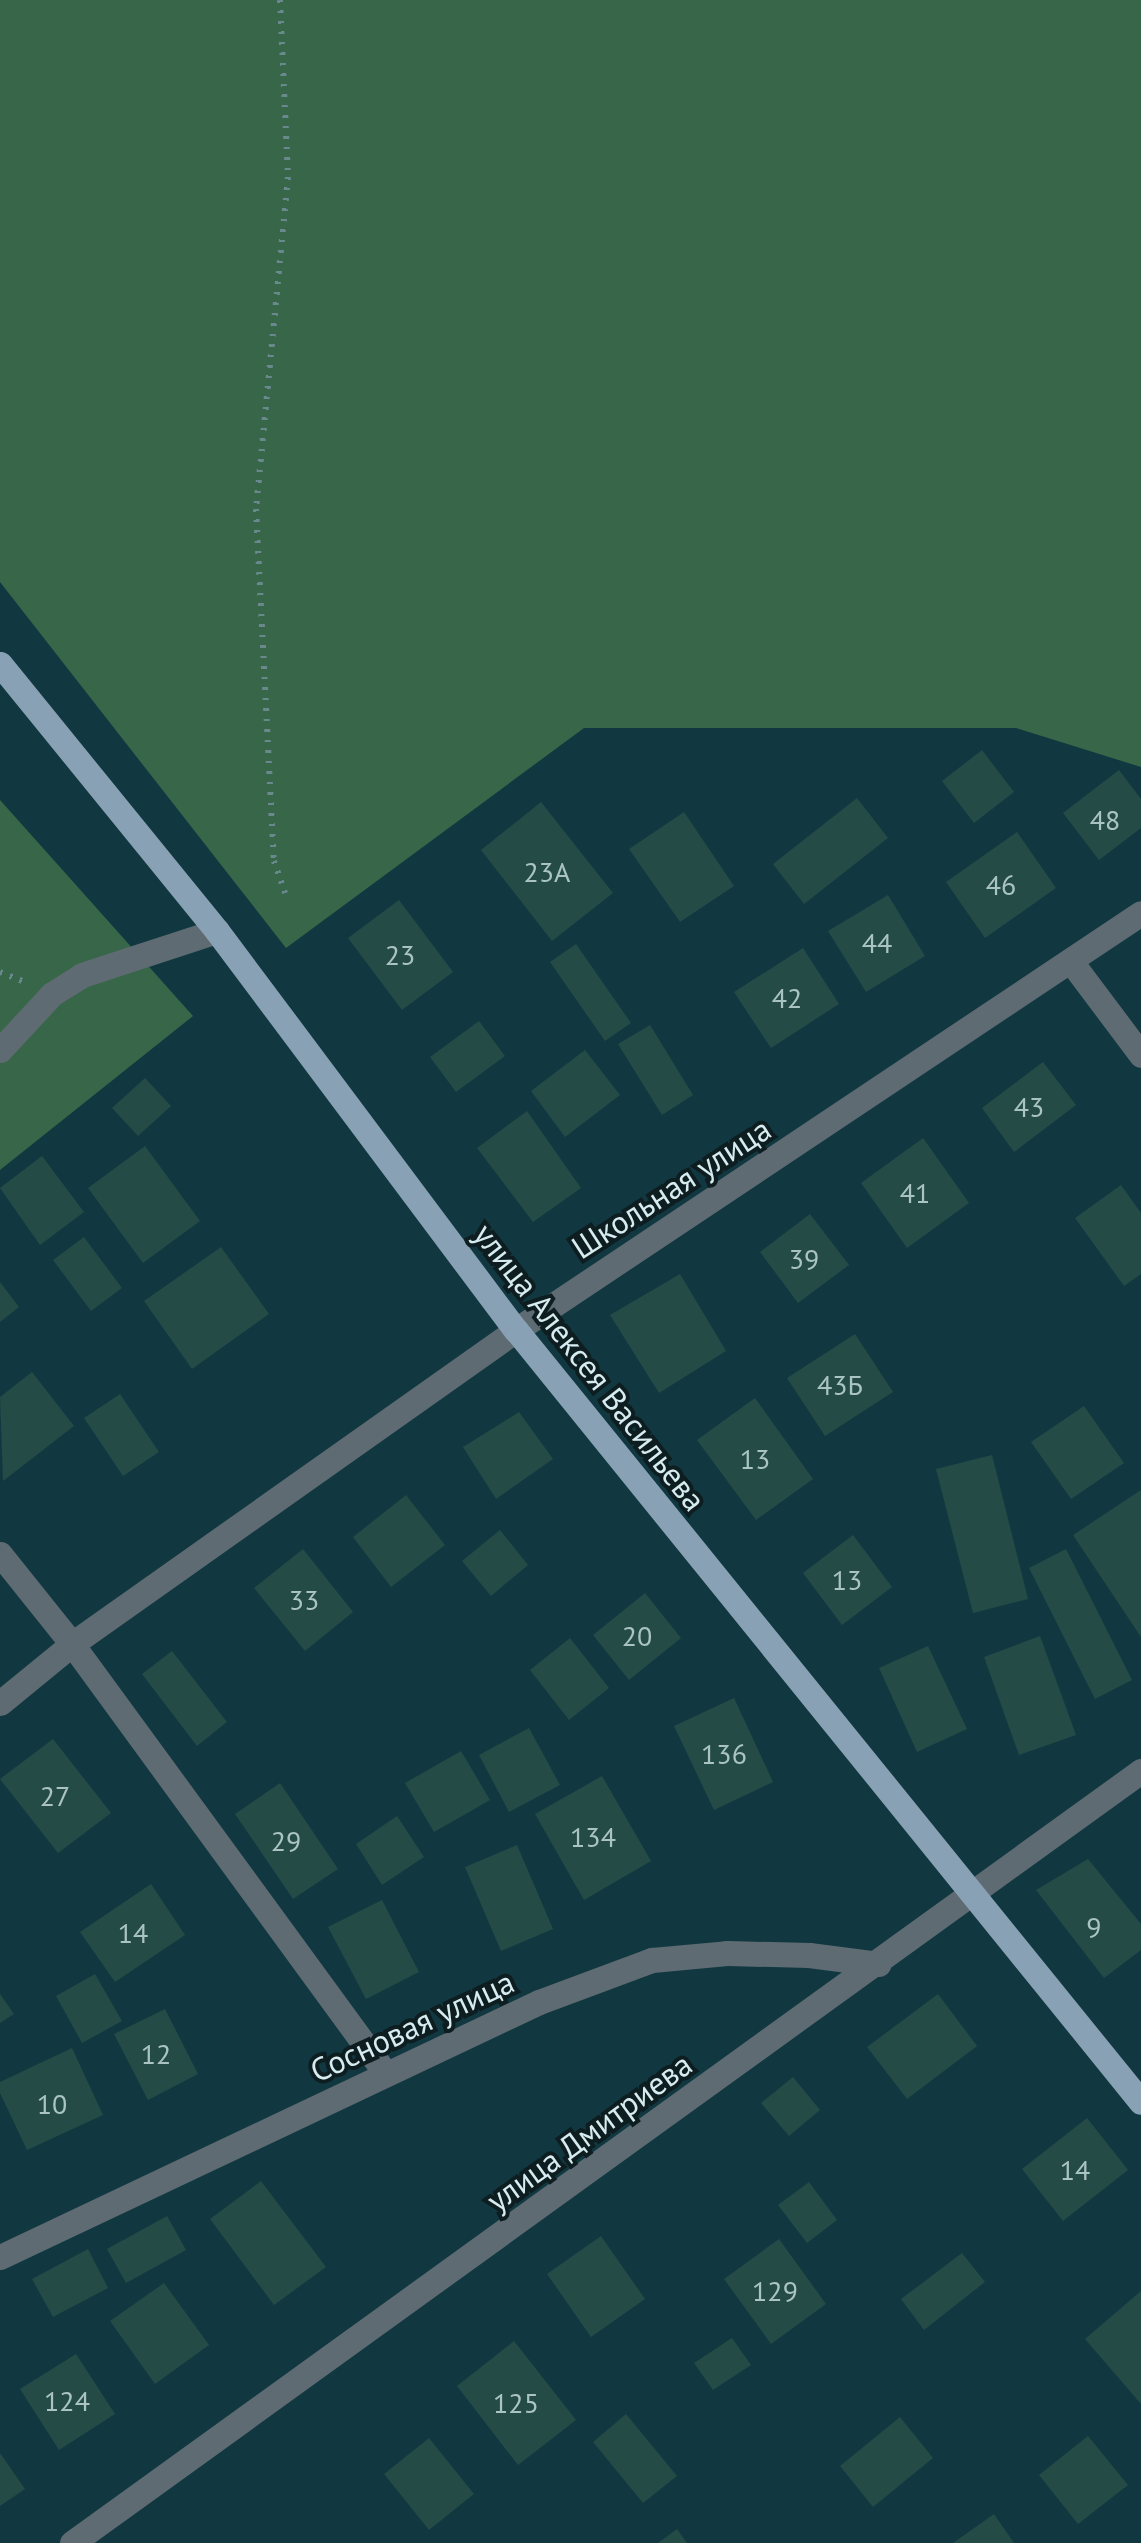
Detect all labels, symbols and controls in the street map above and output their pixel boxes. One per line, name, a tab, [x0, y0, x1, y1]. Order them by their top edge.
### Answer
house number: 48	[1090, 803, 1120, 837]
house number: 23А	[524, 855, 570, 889]
house number: 46	[986, 868, 1016, 902]
house number: 44	[862, 926, 892, 960]
house number: 23	[385, 938, 415, 972]
house number: 42	[772, 981, 802, 1015]
house number: 43	[1014, 1090, 1044, 1124]
street label: Школьная улица	[564, 1109, 778, 1267]
house number: 41	[900, 1176, 930, 1210]
street label: улица Алексея Васильева	[466, 1215, 714, 1519]
house number: 39	[789, 1242, 819, 1276]
house number: 43Б	[817, 1368, 863, 1402]
house number: 13	[740, 1442, 770, 1476]
house number: 13	[832, 1563, 862, 1597]
house number: 33	[289, 1583, 319, 1617]
house number: 20	[622, 1619, 652, 1653]
house number: 136	[701, 1737, 747, 1771]
house number: 27	[40, 1779, 70, 1813]
house number: 134	[570, 1820, 616, 1854]
house number: 29	[271, 1824, 301, 1858]
house number: 9	[1086, 1910, 1102, 1944]
house number: 14	[118, 1916, 148, 1950]
street label: Сосновая улица	[304, 1962, 520, 2090]
house number: 12	[141, 2037, 171, 2071]
street label: улица Дмитриева	[479, 2044, 699, 2220]
house number: 10	[37, 2087, 67, 2121]
house number: 14	[1060, 2153, 1090, 2187]
house number: 129	[752, 2274, 798, 2308]
house number: 124	[44, 2384, 90, 2418]
house number: 125	[493, 2386, 539, 2420]

